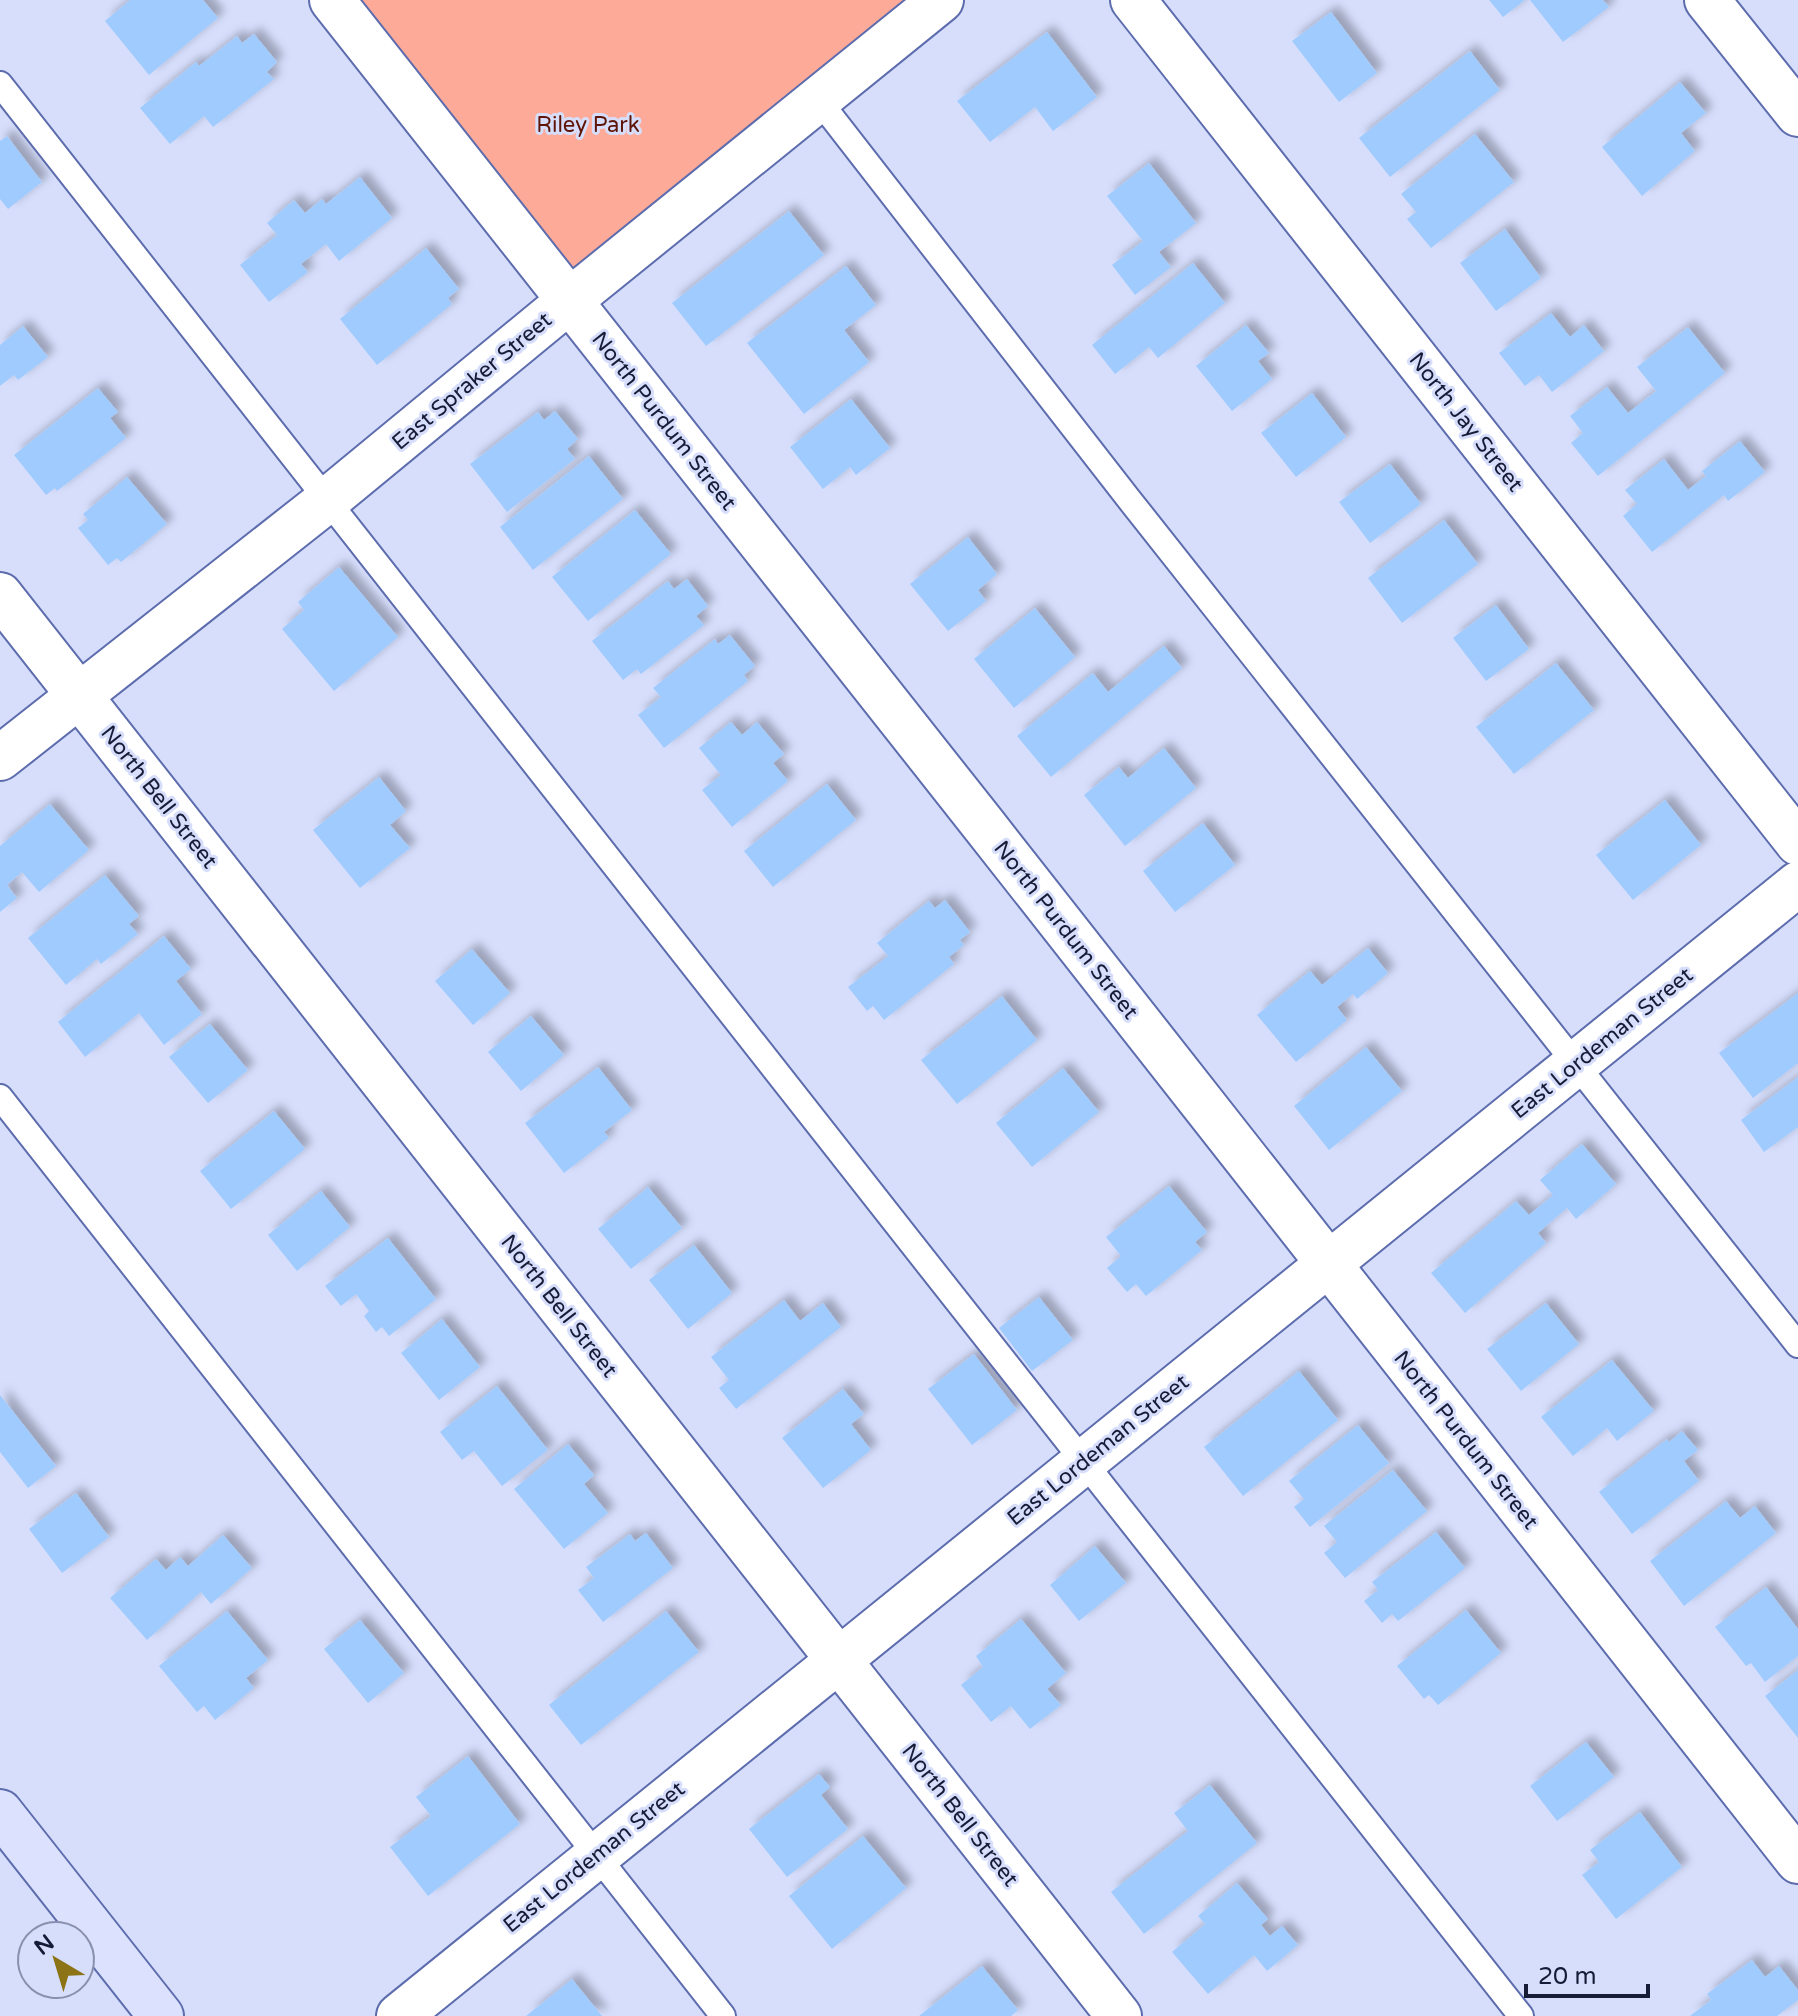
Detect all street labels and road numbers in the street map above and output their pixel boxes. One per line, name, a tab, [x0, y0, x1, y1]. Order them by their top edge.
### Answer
street label: East Spraker Street	[387, 307, 557, 455]
street label: North Purdum Street	[586, 327, 742, 515]
street label: North Jay Street	[1404, 347, 1528, 497]
street label: North Bell Street	[95, 721, 223, 873]
street label: North Purdum Street	[988, 836, 1144, 1024]
street label: East Lordeman Street	[1506, 962, 1698, 1124]
street label: North Bell Street	[495, 1230, 623, 1382]
street label: North Purdum Street	[1388, 1346, 1544, 1534]
street label: East Lordeman Street	[1002, 1369, 1194, 1531]
street label: North Bell Street	[896, 1739, 1024, 1891]
street label: East Lordeman Street	[498, 1776, 690, 1938]

